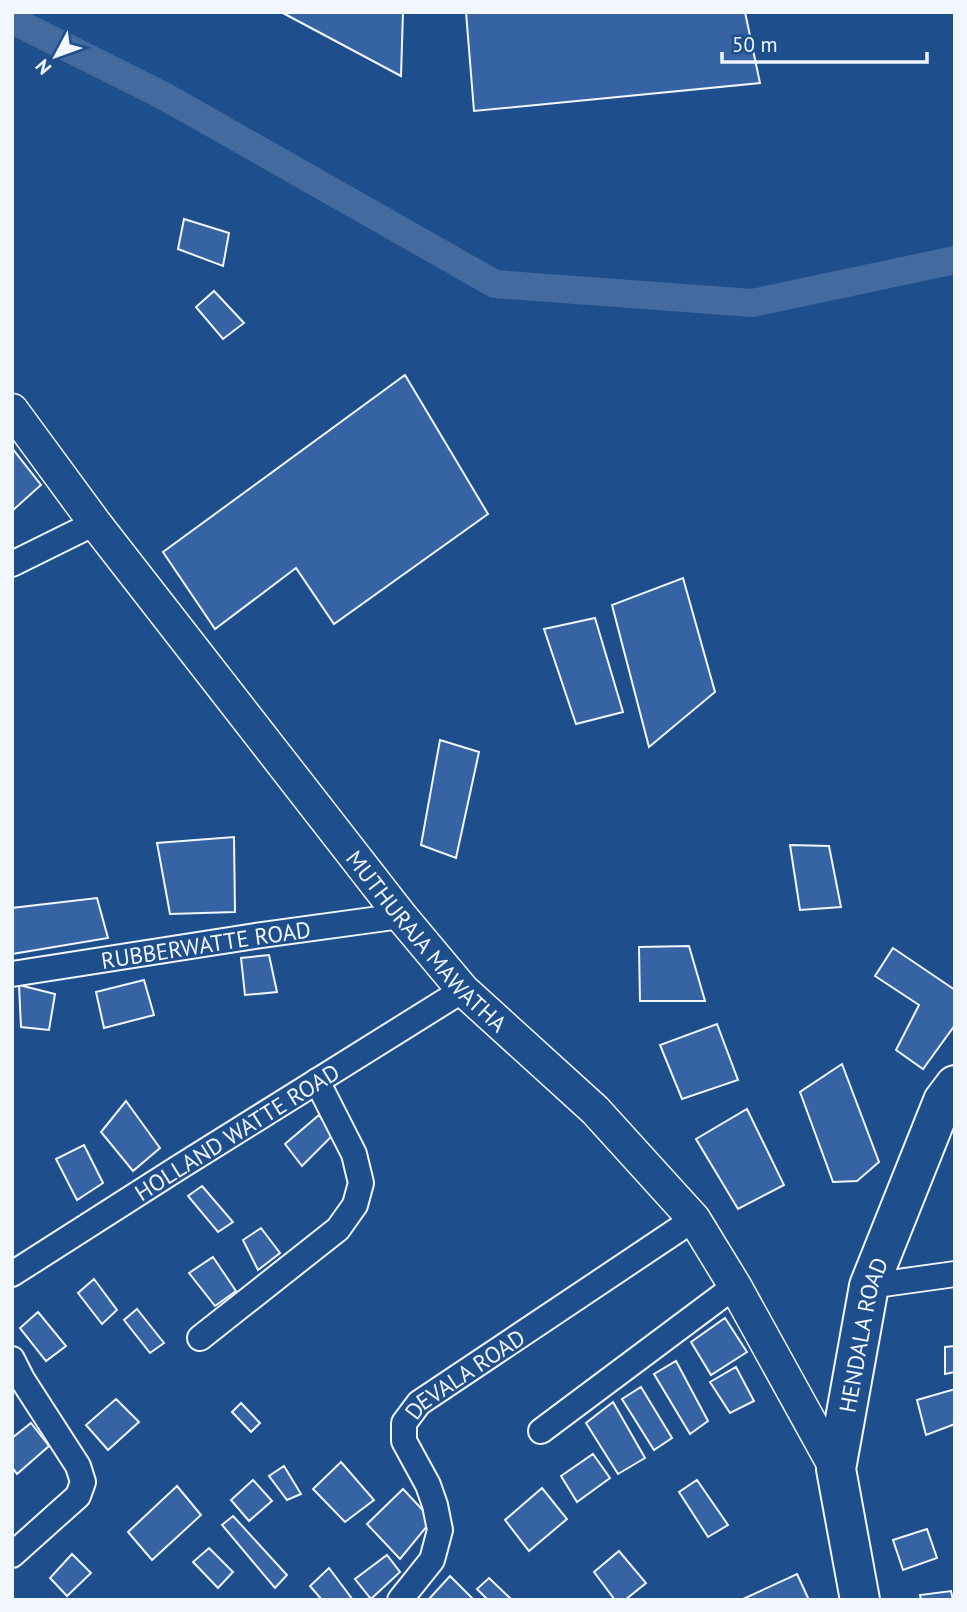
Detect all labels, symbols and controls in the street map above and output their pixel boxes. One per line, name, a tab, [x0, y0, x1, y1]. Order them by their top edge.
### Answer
north arrow	[21, 21, 91, 91]
scale bar	[722, 21, 927, 65]
text: 50 m	[732, 31, 778, 58]
text: N	[30, 55, 56, 80]
street label: MUTHURAJA MAWATHA	[340, 844, 514, 1038]
street label: RUBBERWATTE ROAD	[99, 914, 312, 974]
street label: HOLLAND WATTE ROAD	[129, 1057, 344, 1207]
street label: HENDALA ROAD	[832, 1253, 894, 1415]
street label: DEVALA ROAD	[398, 1322, 530, 1425]

